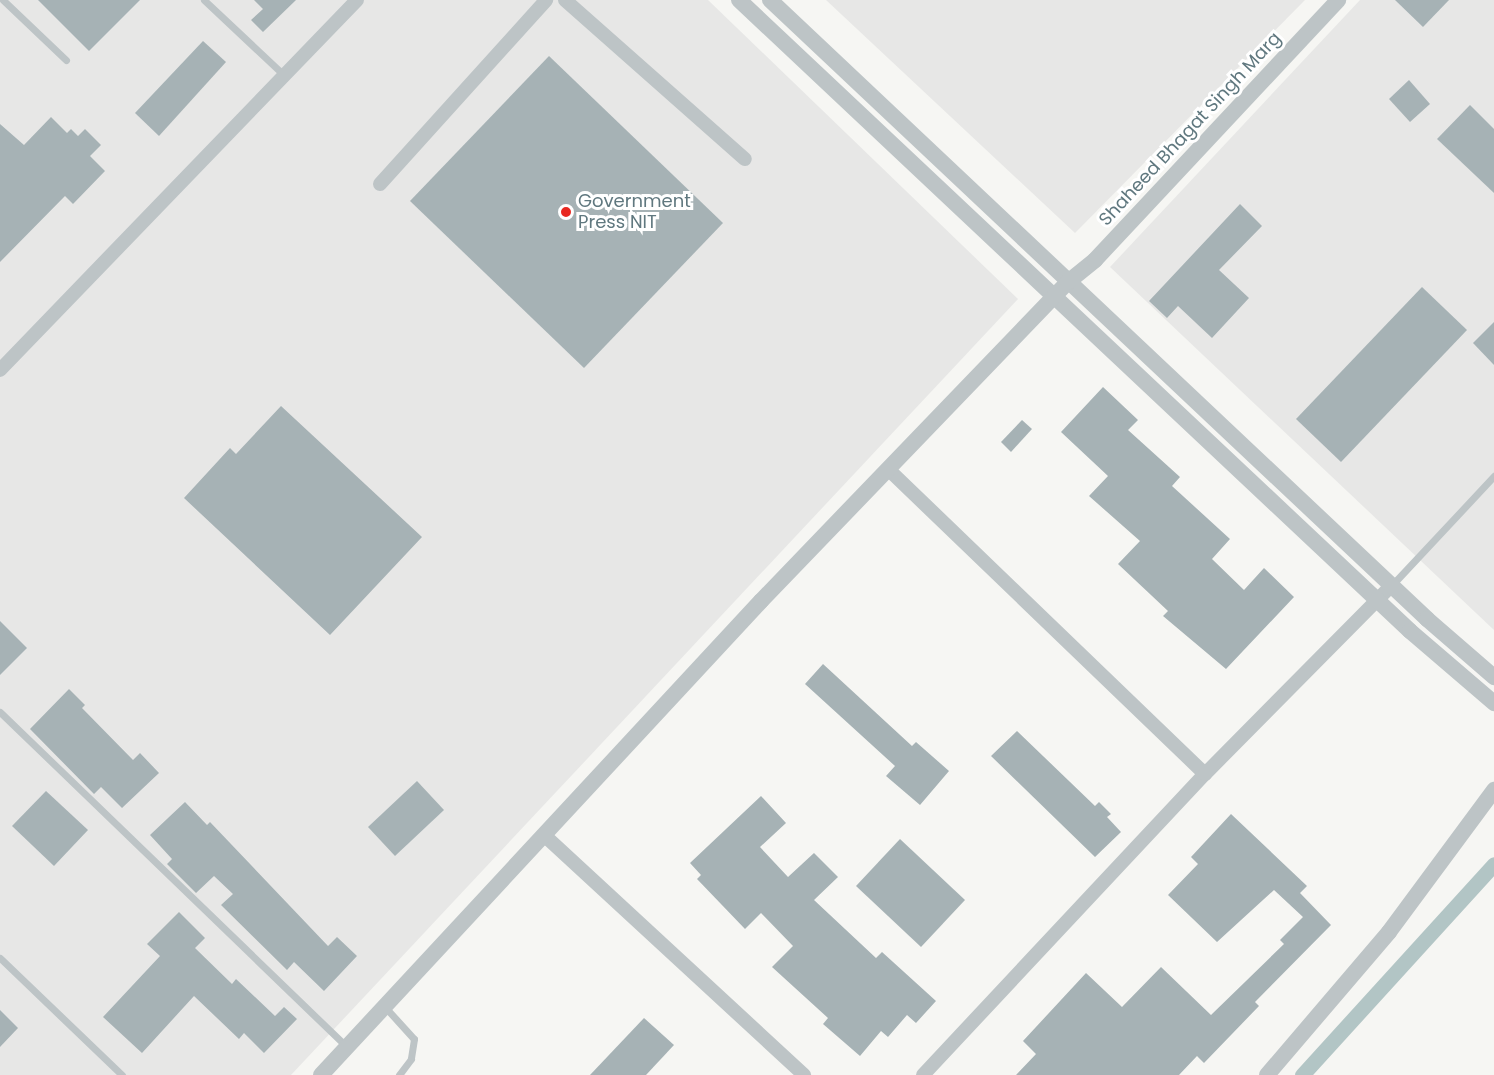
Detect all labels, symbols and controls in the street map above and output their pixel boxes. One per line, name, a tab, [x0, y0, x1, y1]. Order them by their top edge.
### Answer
street label: Shaheed Bhagat Singh Marg	[1094, 28, 1286, 230]
place label: Government Press NIT	[578, 191, 691, 234]
marker: Government Press NIT	[559, 205, 573, 219]

